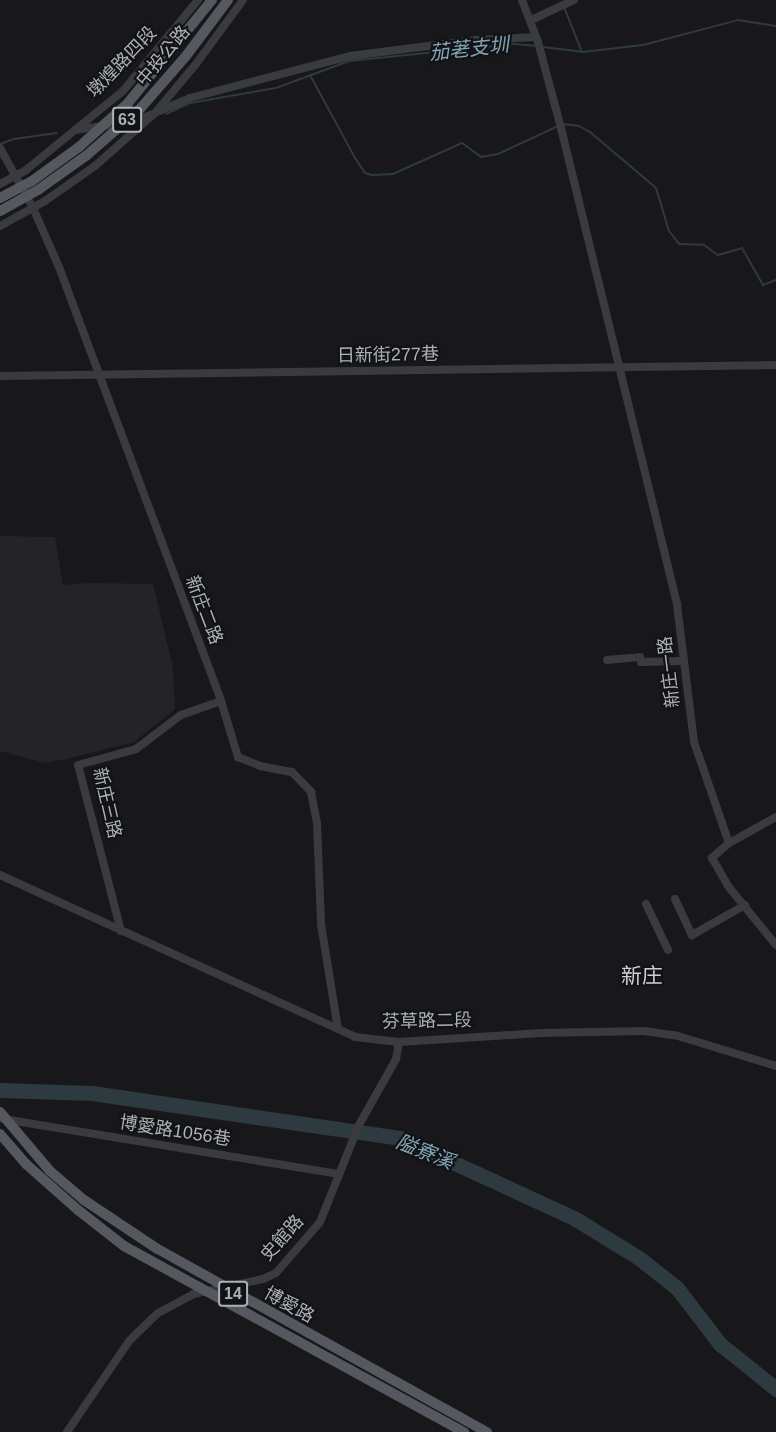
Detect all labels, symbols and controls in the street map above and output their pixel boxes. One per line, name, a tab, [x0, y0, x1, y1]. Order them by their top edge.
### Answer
street label: 中投公路	[132, 21, 194, 91]
street label: 墩煌路四段	[83, 22, 161, 102]
water label: 茄荖支圳	[428, 33, 510, 65]
road number: 63	[112, 107, 142, 133]
street label: 日新街277巷	[337, 343, 439, 367]
street label: 新庄二路	[181, 573, 227, 647]
street label: 新庄一路	[654, 635, 684, 709]
street label: 新庄三路	[88, 765, 126, 841]
district label: 新庄	[621, 963, 663, 989]
street label: 芬草路二段	[382, 1009, 472, 1033]
street label: 博愛路1056巷	[118, 1112, 232, 1150]
water label: 隘寮溪	[393, 1130, 457, 1174]
street label: 史館路	[256, 1211, 308, 1265]
road number: 14	[218, 1281, 248, 1307]
street label: 博愛路	[260, 1282, 318, 1328]

